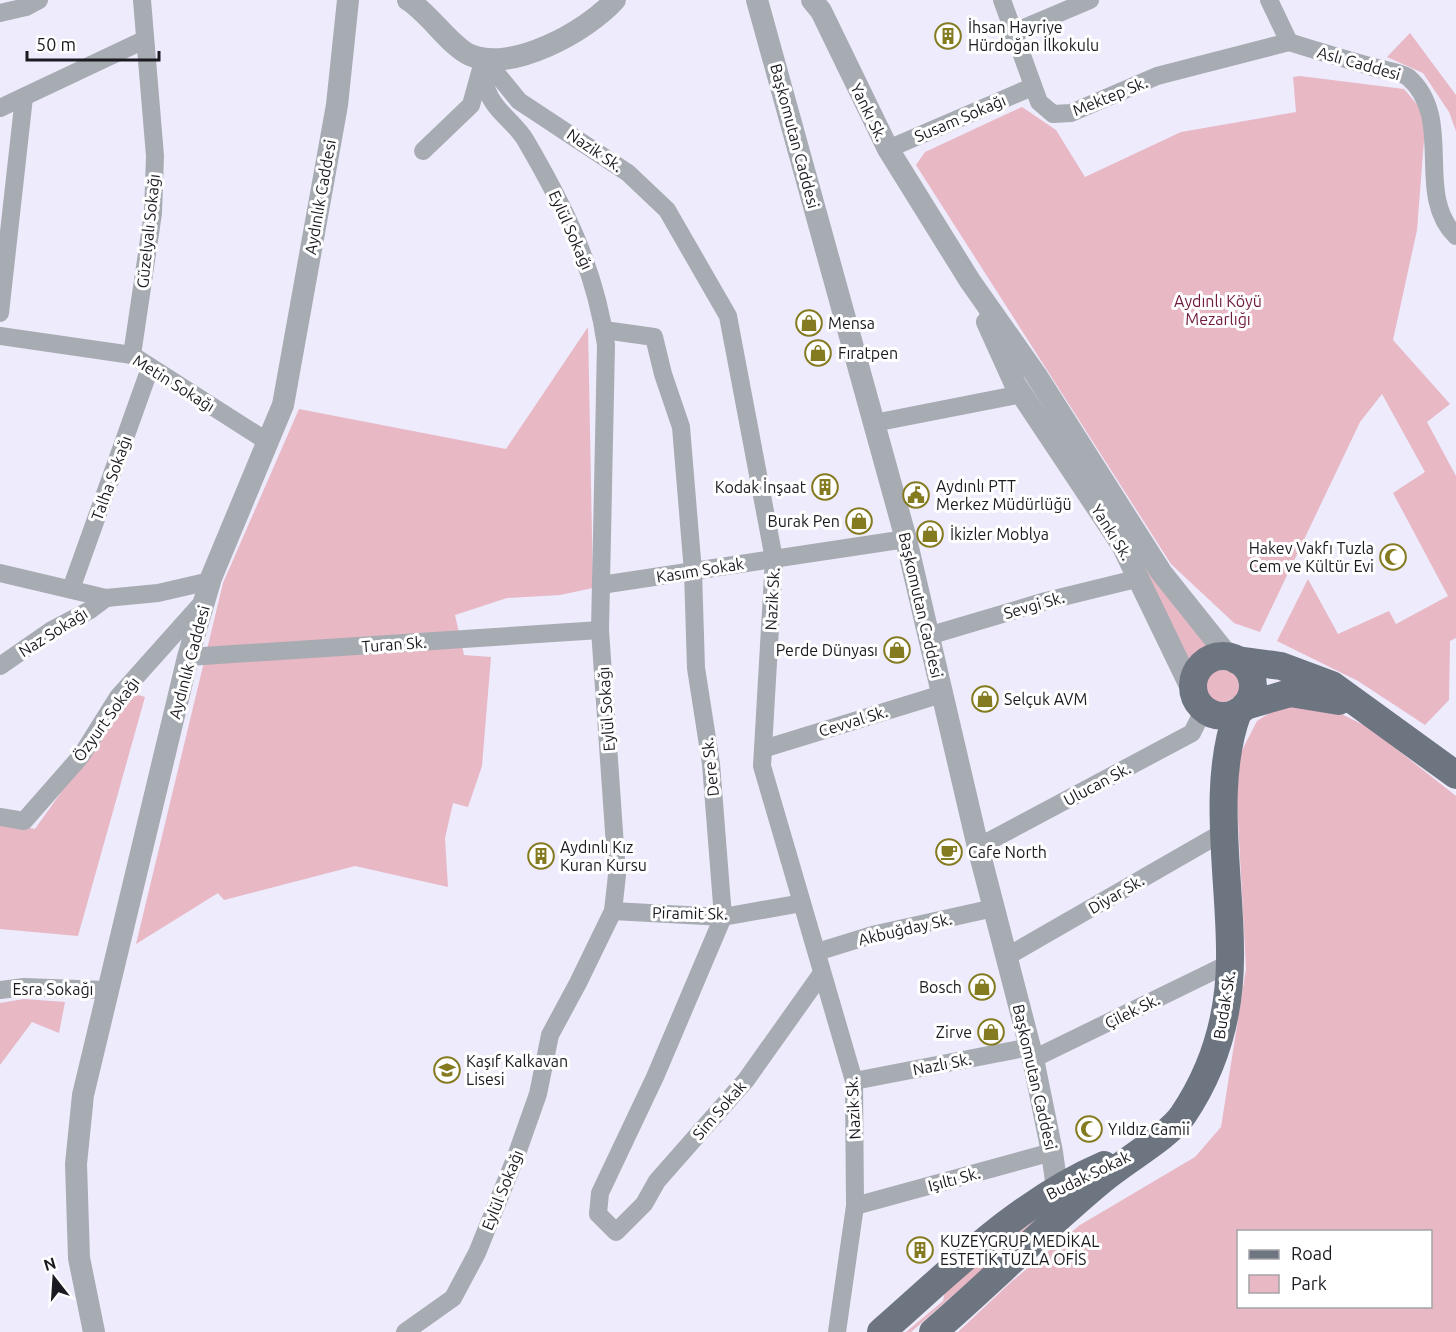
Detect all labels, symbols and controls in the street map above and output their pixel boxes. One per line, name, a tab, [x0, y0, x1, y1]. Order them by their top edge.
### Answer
place label: İhsan Hayriye Hürdoğan İlkokulu	[968, 18, 1099, 54]
building icon: İhsan Hayriye Hürdoğan İlkokulu	[933, 21, 963, 51]
scale bar	[27, 24, 159, 62]
text: 50 m	[36, 34, 76, 54]
street label: Aslı Caddesi	[1315, 43, 1403, 83]
street label: Başkomutan Caddesi	[767, 62, 823, 210]
street label: Mektep Sk.	[1070, 73, 1150, 119]
street label: Yankı Sk.	[847, 80, 891, 144]
street label: Susam Sokağı	[912, 91, 1008, 145]
street label: Nazik Sk.	[564, 125, 626, 175]
street label: Aydınlık Caddesi	[301, 138, 339, 256]
street label: Güzelyalı Sokağı	[133, 173, 163, 289]
street label: Eylül Sokağı	[546, 188, 596, 272]
park label: Aydınlı Köyü Mezarlığı	[1174, 292, 1262, 328]
shop icon: Mensa	[794, 308, 824, 338]
place label: Mensa	[828, 314, 875, 332]
shop icon: Fıratpen	[803, 338, 833, 368]
place label: Fıratpen	[838, 344, 898, 362]
street label: Metin Sokağı	[130, 351, 218, 415]
street label: Talha Sokağı	[87, 433, 135, 523]
building icon: Kodak İnşaat	[810, 472, 840, 502]
place label: Aydınlı PTT Merkez Müdürlüğü	[936, 477, 1072, 513]
place label: Kodak İnşaat	[715, 478, 807, 496]
public building icon: Aydınlı PTT Merkez Müdürlüğü	[901, 480, 931, 510]
street label: Yankı Sk.	[1088, 501, 1136, 563]
shop icon: Burak Pen	[844, 506, 874, 536]
place label: Burak Pen	[767, 512, 840, 530]
shop icon: İkizler Moblya	[915, 519, 945, 549]
place label: İkizler Moblya	[950, 525, 1049, 543]
street label: Başkomutan Caddesi	[895, 530, 947, 680]
place label: Hakev Vakfı Tuzla Cem ve Kültür Evi	[1249, 539, 1374, 575]
mosque icon: Hakev Vakfı Tuzla Cem ve Kültür Evi	[1378, 542, 1408, 572]
street label: Kasım Sokak	[655, 554, 745, 586]
street label: Nazik Sk.	[761, 567, 783, 631]
street label: Sevgi Sk.	[1002, 588, 1066, 622]
street label: Aydınlık Caddesi	[165, 603, 213, 721]
street label: Naz Sokağı	[15, 604, 91, 660]
street label: Turan Sk.	[361, 633, 427, 655]
shop icon: Perde Dünyası	[882, 635, 912, 665]
place label: Perde Dünyası	[776, 641, 878, 659]
street label: Eylül Sokağı	[594, 666, 618, 752]
street label: Özyurt Sokağı	[69, 673, 143, 765]
shop icon: Selçuk AVM	[970, 684, 1000, 714]
place label: Selçuk AVM	[1004, 690, 1087, 708]
street label: Cevval Sk.	[816, 702, 890, 740]
street label: Dere Sk.	[698, 737, 722, 797]
street label: Ulucan Sk.	[1061, 759, 1133, 809]
cafe icon: Cafe North	[934, 837, 964, 867]
place label: Aydınlı Kız Kuran Kursu	[560, 838, 647, 874]
building icon: Aydınlı Kız Kuran Kursu	[526, 841, 556, 871]
place label: Cafe North	[968, 843, 1047, 861]
street label: Diyar Sk.	[1085, 871, 1147, 917]
street label: Piramit Sk.	[652, 903, 728, 923]
street label: Akbuğday Sk.	[856, 909, 954, 949]
street label: Budak Sk.	[1210, 969, 1238, 1041]
shop icon: Bosch	[967, 972, 997, 1002]
place label: Bosch	[919, 978, 962, 996]
street label: Esra Sokağı	[13, 980, 93, 998]
street label: Çilek Sk.	[1102, 990, 1162, 1032]
street label: Başkomutan Caddesi	[1009, 1002, 1061, 1152]
shop icon: Zirve	[976, 1017, 1006, 1047]
place label: Zirve	[936, 1023, 972, 1041]
street label: Nazlı Sk.	[911, 1050, 973, 1078]
place label: Kaşıf Kalkavan Lisesi	[466, 1052, 568, 1088]
school or university icon: Kaşıf Kalkavan Lisesi	[432, 1055, 462, 1085]
street label: Nazik Sk.	[842, 1076, 864, 1140]
street label: Sim Sokak	[689, 1077, 749, 1143]
mosque icon: Yıldız Camii	[1074, 1114, 1104, 1144]
place label: Yıldız Camii	[1108, 1120, 1190, 1138]
street label: Eylül Sokağı	[478, 1147, 526, 1233]
street label: Budak Sokak	[1043, 1147, 1133, 1203]
street label: Işıltı Sk.	[926, 1163, 982, 1195]
legend	[1237, 1230, 1432, 1308]
place label: KUZEYGRUP MEDİKAL ESTETİK TUZLA OFİS	[940, 1232, 1099, 1268]
building icon: KUZEYGRUP MEDİKAL ESTETİK TUZLA OFİS	[905, 1235, 935, 1265]
text: Road	[1291, 1243, 1333, 1263]
north arrow	[24, 1248, 84, 1308]
text: N	[41, 1253, 58, 1274]
text: Park	[1291, 1273, 1327, 1293]

